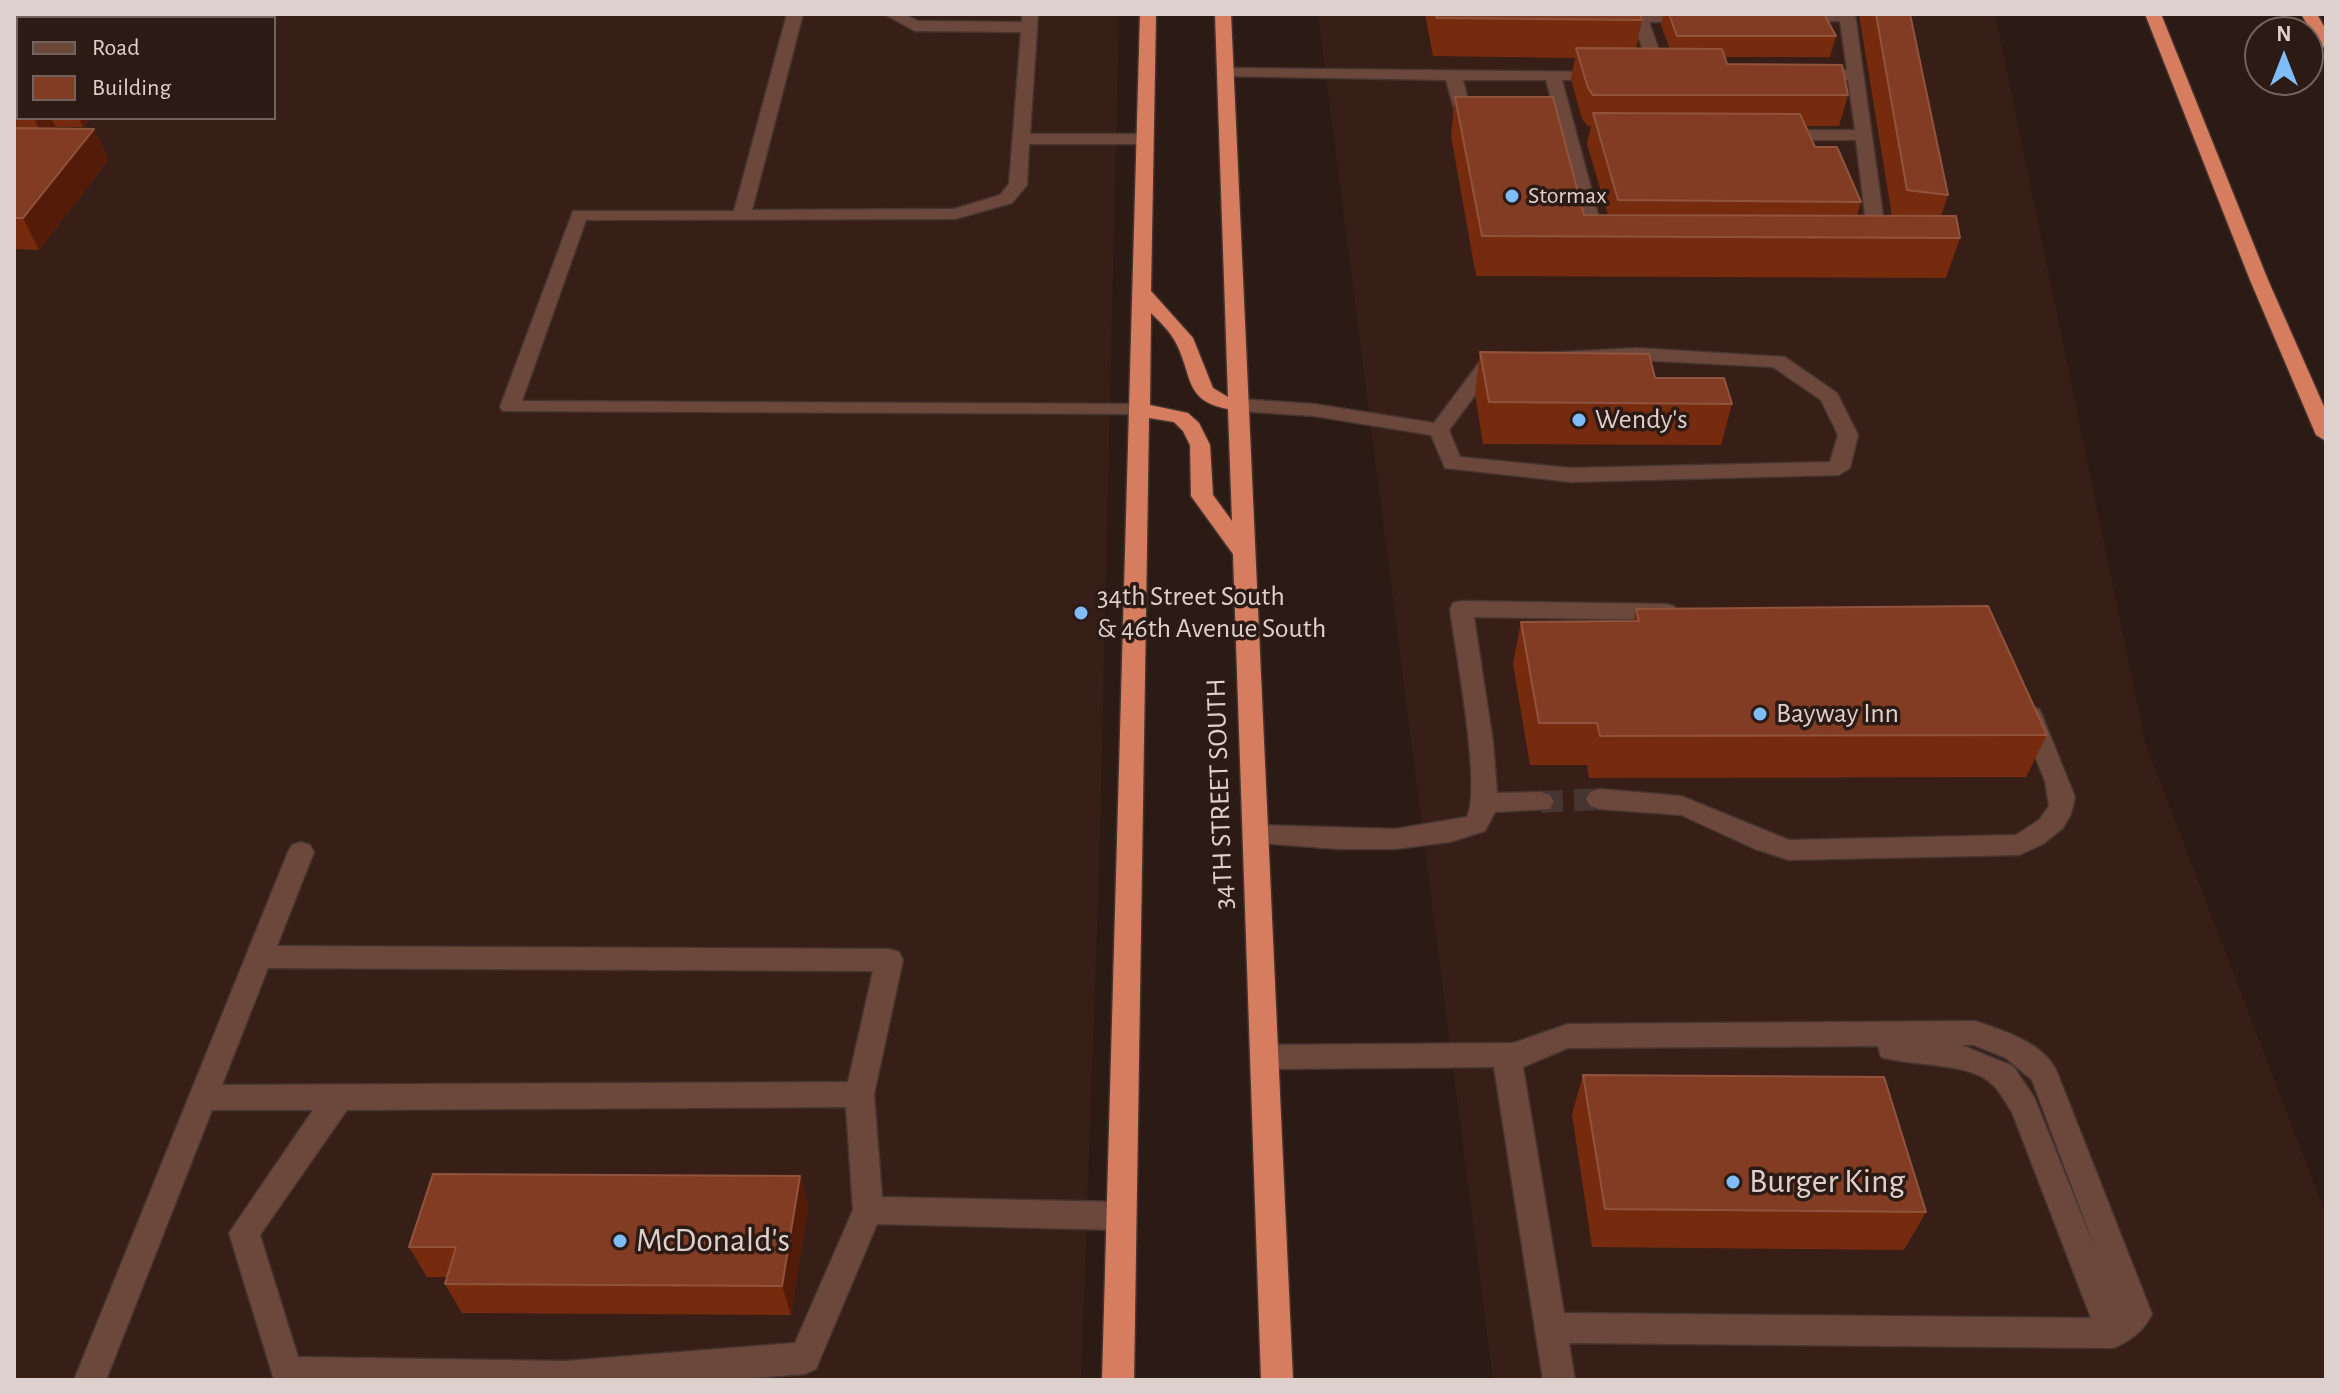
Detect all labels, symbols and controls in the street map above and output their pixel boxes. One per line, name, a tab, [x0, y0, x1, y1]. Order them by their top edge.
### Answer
legend	[16, 16, 276, 120]
north arrow	[2244, 16, 2324, 96]
text: N	[2276, 23, 2292, 45]
text: Road	[92, 36, 140, 60]
text: Building	[92, 76, 171, 100]
place label: Stormax	[1528, 182, 1607, 210]
marker: Stormax	[1503, 187, 1521, 205]
place label: Wendy's	[1595, 403, 1688, 437]
marker: Wendy's	[1570, 411, 1588, 429]
place label: 34th Street South & 46th Avenue South	[1097, 580, 1326, 646]
marker: 34th Street South & 46th Avenue South	[1072, 604, 1090, 622]
street label: 34TH STREET SOUTH	[1199, 678, 1241, 910]
place label: Bayway Inn	[1776, 697, 1899, 731]
marker: Bayway Inn	[1751, 705, 1769, 723]
place label: Burger King	[1749, 1162, 1905, 1202]
marker: Burger King	[1724, 1173, 1742, 1191]
place label: McDonald's	[636, 1221, 790, 1261]
marker: McDonald's	[611, 1232, 629, 1250]

